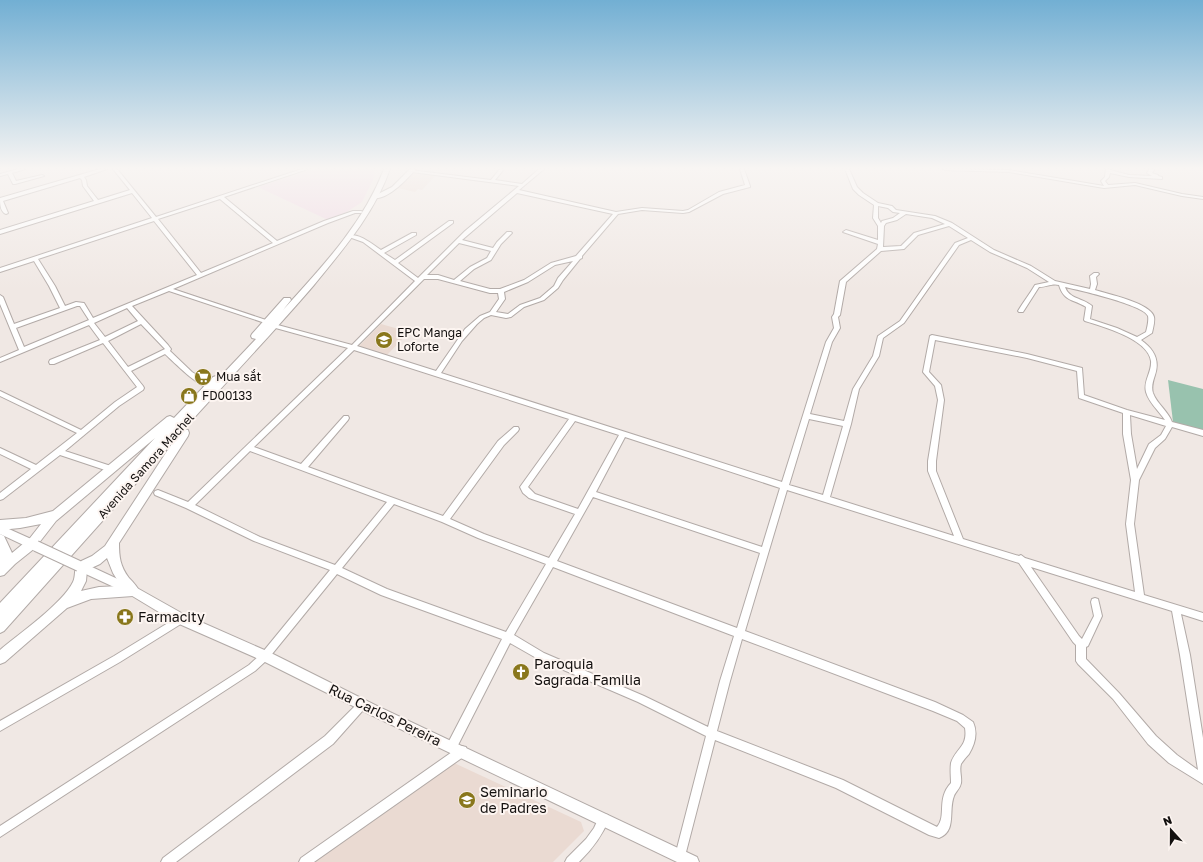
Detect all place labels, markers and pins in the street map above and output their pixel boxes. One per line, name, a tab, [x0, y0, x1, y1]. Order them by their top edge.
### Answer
place label: EPC Manga Loforte	[397, 325, 462, 354]
school or university icon: EPC Manga Loforte	[374, 330, 394, 350]
supermarket icon: Mua sắt	[193, 367, 213, 387]
place label: Mua sắt	[216, 369, 261, 384]
shop icon: FD00133	[179, 386, 199, 406]
place label: FD00133	[202, 388, 252, 403]
pharmacy icon: Farmacity	[115, 607, 135, 627]
place label: Farmacity	[138, 608, 205, 625]
place label: Paroquia Sagrada Familia	[534, 655, 641, 688]
church icon: Paroquia Sagrada Familia	[511, 662, 531, 682]
place label: Seminario de Padres	[480, 783, 547, 816]
school or university icon: Seminario de Padres	[457, 790, 477, 810]

